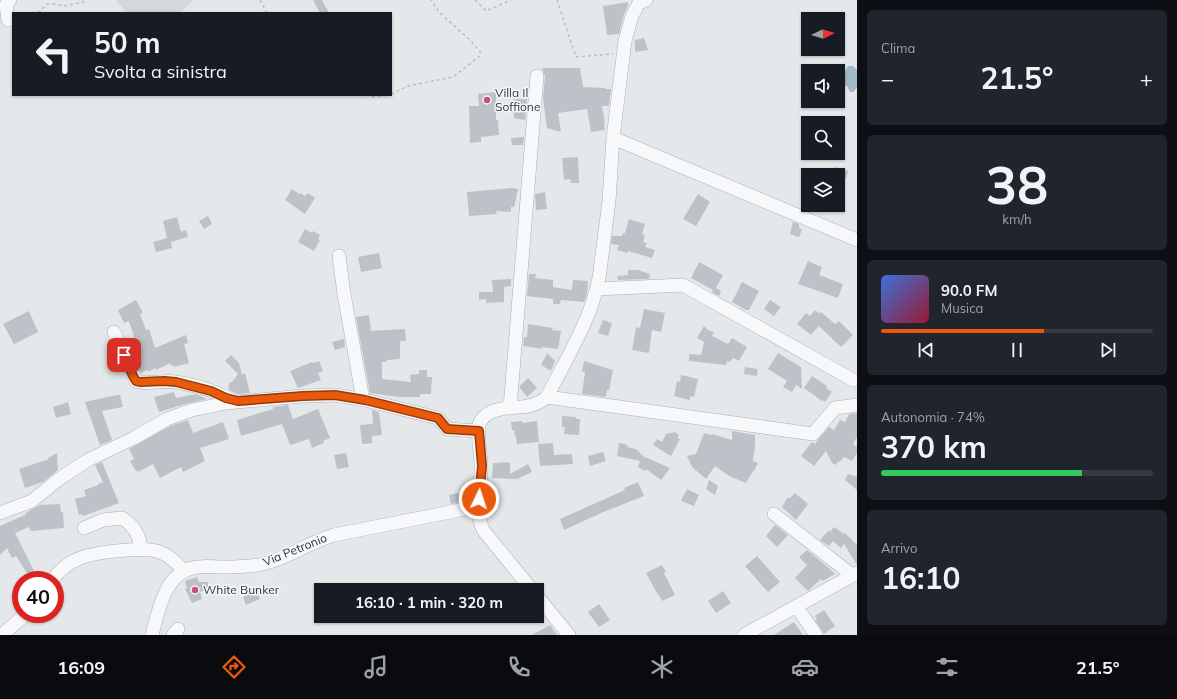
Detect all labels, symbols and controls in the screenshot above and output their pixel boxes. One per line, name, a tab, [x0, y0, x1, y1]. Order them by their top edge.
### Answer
north arrow	[801, 12, 845, 56]
map controls	[801, 12, 845, 212]
text: 50 m	[94, 25, 160, 60]
icon: left	[28, 28, 80, 80]
text: Clima	[881, 40, 915, 56]
text: 21.5°	[981, 59, 1053, 97]
text: Svolta a sinistra	[94, 60, 227, 83]
button: sound	[801, 64, 845, 108]
text: −	[881, 65, 894, 93]
text: +	[1140, 65, 1153, 93]
place label: Villa Il Soffione	[495, 85, 540, 114]
marker: Villa Il Soffione	[482, 95, 492, 105]
button: search	[801, 116, 845, 160]
text: 38	[986, 152, 1048, 217]
button: layers	[801, 168, 845, 212]
text: km/h	[1002, 211, 1032, 227]
text: 90.0 FM	[941, 281, 997, 300]
text: Musica	[941, 300, 983, 316]
pin	[107, 338, 141, 372]
icon: previous	[915, 339, 937, 361]
icon: pause	[1006, 339, 1028, 361]
icon: next	[1097, 339, 1119, 361]
icon: arrive	[113, 344, 135, 366]
text: Autonomia · 74%	[881, 409, 985, 425]
text: 370 km	[881, 428, 987, 466]
position arrow	[458, 478, 500, 520]
street label: Via Petronio	[261, 530, 329, 569]
text: Arrivo	[881, 540, 917, 556]
text: 16:10	[881, 559, 960, 597]
speed limit sign: 40	[12, 571, 64, 623]
place label: White Bunker	[203, 582, 280, 597]
marker: White Bunker	[190, 585, 200, 595]
text: 16:10 · 1 min · 320 m	[355, 593, 503, 612]
icon: directions	[220, 653, 248, 681]
icon: music	[362, 653, 390, 681]
icon: phone	[505, 653, 533, 681]
icon: climate	[648, 653, 676, 681]
icon: car	[791, 653, 819, 681]
icon: filters	[933, 653, 961, 681]
text: 16:09	[57, 656, 105, 679]
text: 21.5°	[1076, 656, 1120, 679]

